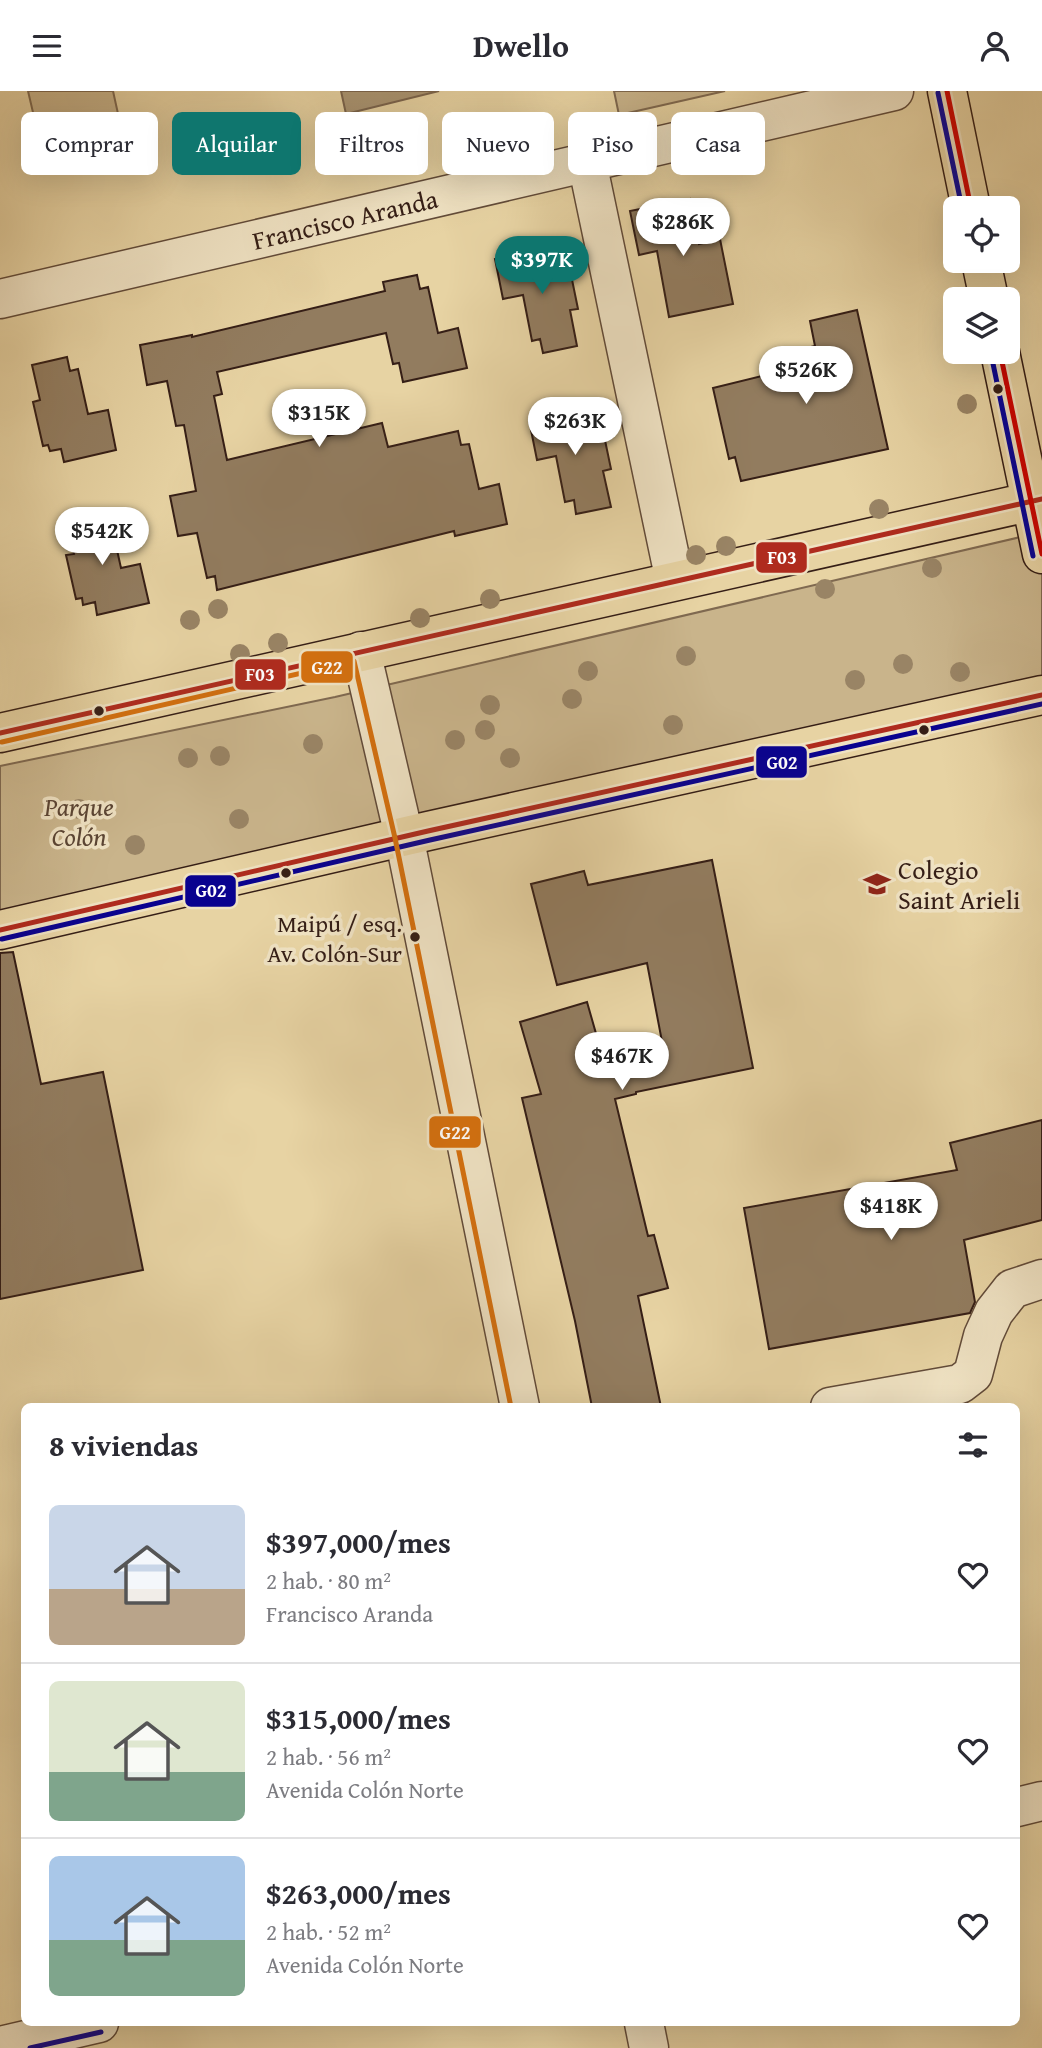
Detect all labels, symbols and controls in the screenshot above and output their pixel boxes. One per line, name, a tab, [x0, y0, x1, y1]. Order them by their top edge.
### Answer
text: Dwello	[473, 22, 569, 69]
icon: menu	[28, 27, 66, 65]
icon: person	[976, 27, 1014, 65]
chip: Comprar	[21, 112, 158, 175]
chip: Alquilar	[172, 112, 301, 175]
chip: Filtros	[315, 112, 428, 175]
chip: Nuevo	[442, 112, 554, 175]
chip: Piso	[568, 112, 657, 175]
chip: Casa	[671, 112, 765, 175]
street label: Francisco Aranda	[248, 178, 442, 259]
map controls	[943, 196, 1020, 364]
button: locate	[943, 196, 1020, 273]
pin: $286K	[634, 199, 732, 258]
text: $286K	[652, 204, 714, 237]
pin: $397K	[493, 237, 591, 296]
text: $397K	[511, 242, 573, 275]
button: layers	[943, 287, 1020, 364]
pin: $526K	[757, 347, 855, 406]
text: $526K	[775, 352, 837, 385]
unlabelled marker	[991, 382, 1005, 396]
pin: $315K	[270, 389, 368, 449]
text: $315K	[288, 395, 350, 428]
pin: $263K	[526, 397, 624, 457]
text: $263K	[544, 403, 606, 436]
pin: $542K	[53, 507, 151, 567]
text: $542K	[71, 513, 133, 546]
line badge: F03	[755, 541, 808, 574]
text: F03	[767, 543, 797, 571]
line badge: G22	[300, 650, 354, 684]
text: G22	[311, 653, 343, 681]
line badge: F03	[234, 658, 287, 691]
text: F03	[245, 660, 275, 688]
unlabelled marker	[92, 704, 106, 718]
unlabelled marker	[917, 723, 931, 737]
line badge: G02	[755, 745, 808, 779]
text: G02	[766, 748, 798, 776]
park label: Parque Colón	[43, 787, 114, 856]
place label: Colegio Saint Arieli	[898, 850, 1020, 919]
unlabelled marker	[279, 866, 293, 880]
school or university icon: Colegio Saint Arieli	[862, 869, 892, 899]
line badge: G02	[184, 874, 237, 908]
text: G02	[195, 876, 227, 904]
place label: Maipú / esq. Av. Colón-Sur	[267, 906, 402, 971]
marker: Maipú / esq. Av. Colón-Sur	[408, 930, 422, 944]
pin: $467K	[573, 1033, 671, 1092]
text: $467K	[591, 1038, 653, 1071]
line badge: G22	[428, 1115, 482, 1149]
text: G22	[439, 1118, 471, 1146]
pin: $418K	[842, 1183, 940, 1242]
text: $418K	[860, 1188, 922, 1221]
text: 8 viviendas	[49, 1423, 198, 1467]
icon: filters	[954, 1426, 992, 1464]
text: $397,000/mes	[266, 1520, 451, 1564]
icon: home	[105, 1533, 189, 1617]
icon: heart	[954, 1556, 992, 1594]
text: 2 hab. · 80 m²	[266, 1564, 391, 1597]
text: Francisco Aranda	[266, 1597, 433, 1630]
text: $315,000/mes	[266, 1696, 451, 1740]
icon: home	[105, 1709, 189, 1793]
icon: heart	[954, 1732, 992, 1770]
text: 2 hab. · 56 m²	[266, 1740, 391, 1773]
text: Avenida Colón Norte	[266, 1773, 464, 1806]
text: $263,000/mes	[266, 1871, 451, 1915]
icon: home	[105, 1884, 189, 1968]
icon: heart	[954, 1907, 992, 1945]
text: 2 hab. · 52 m²	[266, 1915, 391, 1948]
text: Avenida Colón Norte	[266, 1948, 464, 1981]

